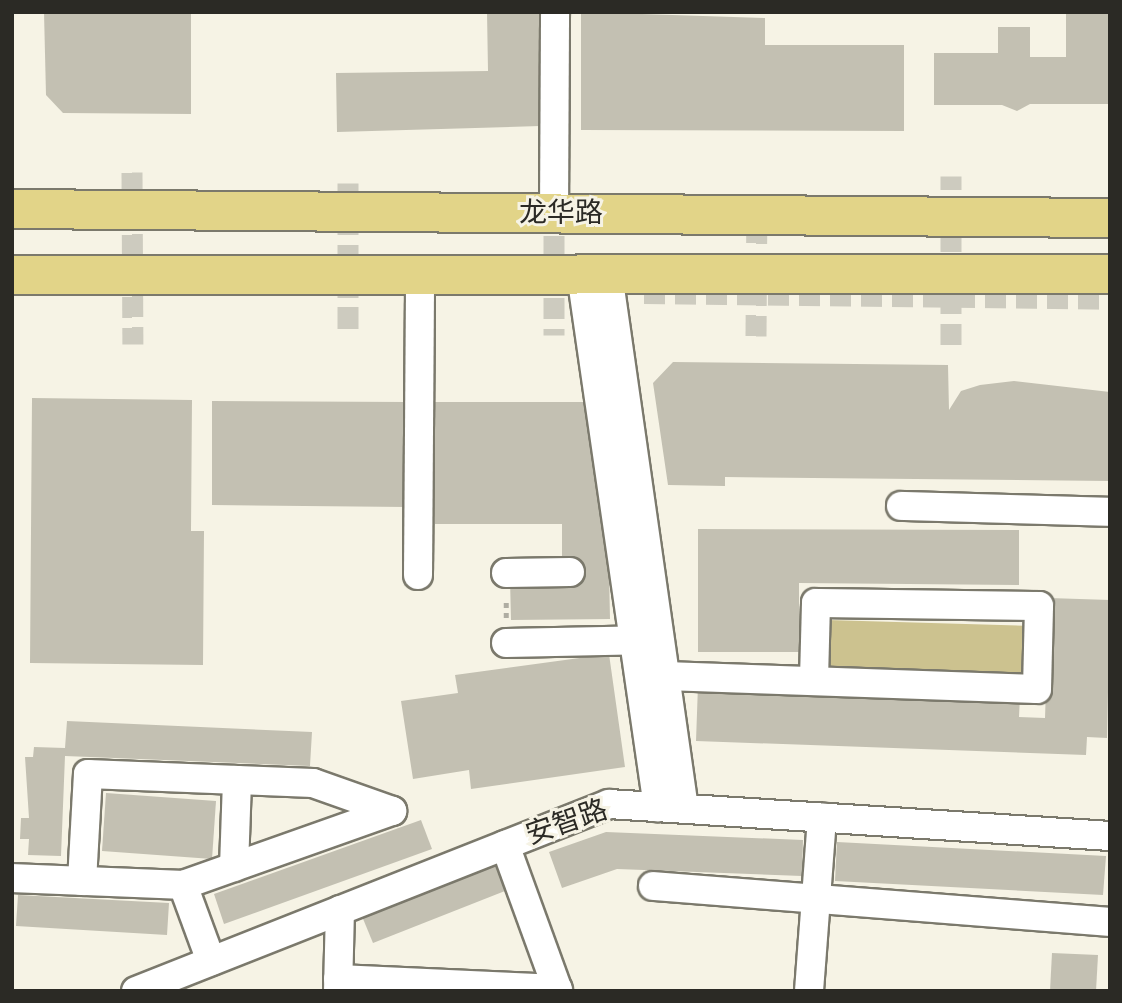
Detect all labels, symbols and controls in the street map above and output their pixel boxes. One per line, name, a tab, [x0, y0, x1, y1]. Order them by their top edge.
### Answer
street label: 龙华路	[519, 197, 603, 231]
street label: 安智路	[522, 793, 612, 853]

